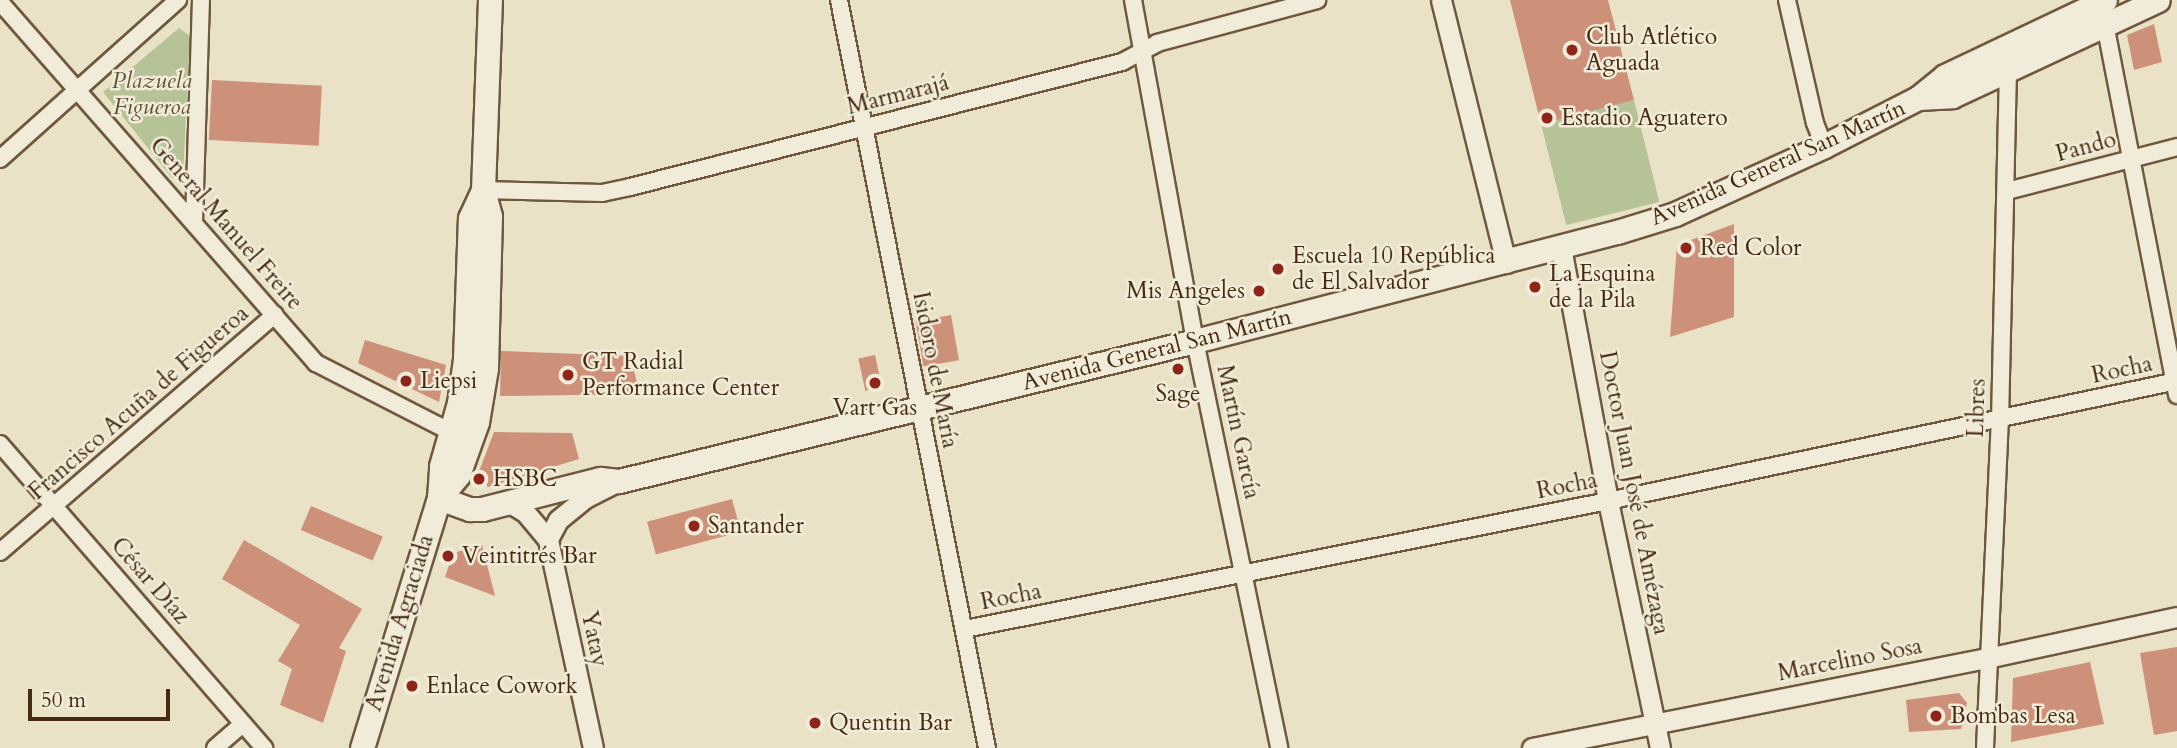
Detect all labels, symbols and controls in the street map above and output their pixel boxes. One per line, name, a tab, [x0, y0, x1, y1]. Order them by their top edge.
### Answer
place label: Club Atlético Aguada	[1586, 23, 1717, 77]
marker: Club Atlético Aguada	[1564, 42, 1580, 58]
park label: Plazuela Figueroa	[112, 67, 192, 121]
street label: Marmarajá	[844, 69, 952, 121]
street label: Avenida General San Martín	[1646, 94, 1910, 232]
place label: Estadio Aguatero	[1561, 104, 1728, 132]
marker: Estadio Aguatero	[1539, 110, 1555, 126]
street label: Pando	[2053, 126, 2119, 168]
street label: General Manuel Freire	[144, 132, 308, 316]
place label: Red Color	[1700, 234, 1801, 262]
marker: Red Color	[1678, 240, 1694, 256]
place label: Escuela 10 República de El Salvador	[1292, 242, 1495, 296]
place label: La Esquina de la Pila	[1549, 260, 1655, 314]
marker: Escuela 10 República de El Salvador	[1270, 261, 1286, 277]
place label: Mis Angeles	[1126, 277, 1245, 305]
marker: La Esquina de la Pila	[1527, 279, 1543, 295]
marker: Mis Angeles	[1251, 283, 1267, 299]
street label: Isidoro de María	[906, 289, 964, 451]
street label: Francisco Acuña de Figueroa	[24, 300, 254, 506]
street label: Avenida General San Martín	[1020, 303, 1294, 397]
place label: GT Radial Performance Center	[582, 348, 779, 402]
street label: Doctor Juan José de Amézaga	[1593, 349, 1675, 637]
street label: Rocha	[2089, 350, 2155, 390]
marker: Sage	[1170, 361, 1186, 377]
street label: Martín García	[1210, 362, 1266, 502]
place label: Liepsi	[420, 367, 477, 395]
marker: GT Radial Performance Center	[560, 367, 576, 383]
marker: Liepsi	[398, 373, 414, 389]
marker: Vart Gas	[867, 375, 883, 391]
street label: Libres	[1962, 378, 1992, 438]
place label: Sage	[1156, 380, 1200, 408]
place label: Vart Gas	[833, 394, 917, 422]
place label: HSBC	[493, 465, 557, 493]
street label: Rocha	[1534, 467, 1600, 505]
marker: HSBC	[471, 471, 487, 487]
place label: Santander	[708, 512, 804, 540]
marker: Santander	[686, 518, 702, 534]
street label: Avenida Agraciada	[360, 531, 440, 715]
street label: César Díaz	[105, 532, 195, 630]
place label: Veintitrés Bar	[462, 542, 597, 570]
marker: Veintitrés Bar	[440, 548, 456, 564]
street label: Rocha	[978, 578, 1044, 616]
street label: Yatay	[575, 609, 613, 669]
street label: Marcelino Sosa	[1775, 632, 1925, 688]
place label: Enlace Cowork	[426, 672, 578, 700]
scale bar	[32, 674, 173, 718]
marker: Enlace Cowork	[404, 678, 420, 694]
text: 50 m	[41, 686, 86, 715]
place label: Bombas Lesa	[1950, 702, 2076, 730]
marker: Bombas Lesa	[1928, 708, 1944, 724]
place label: Quentin Bar	[829, 709, 952, 737]
marker: Quentin Bar	[807, 715, 823, 731]

